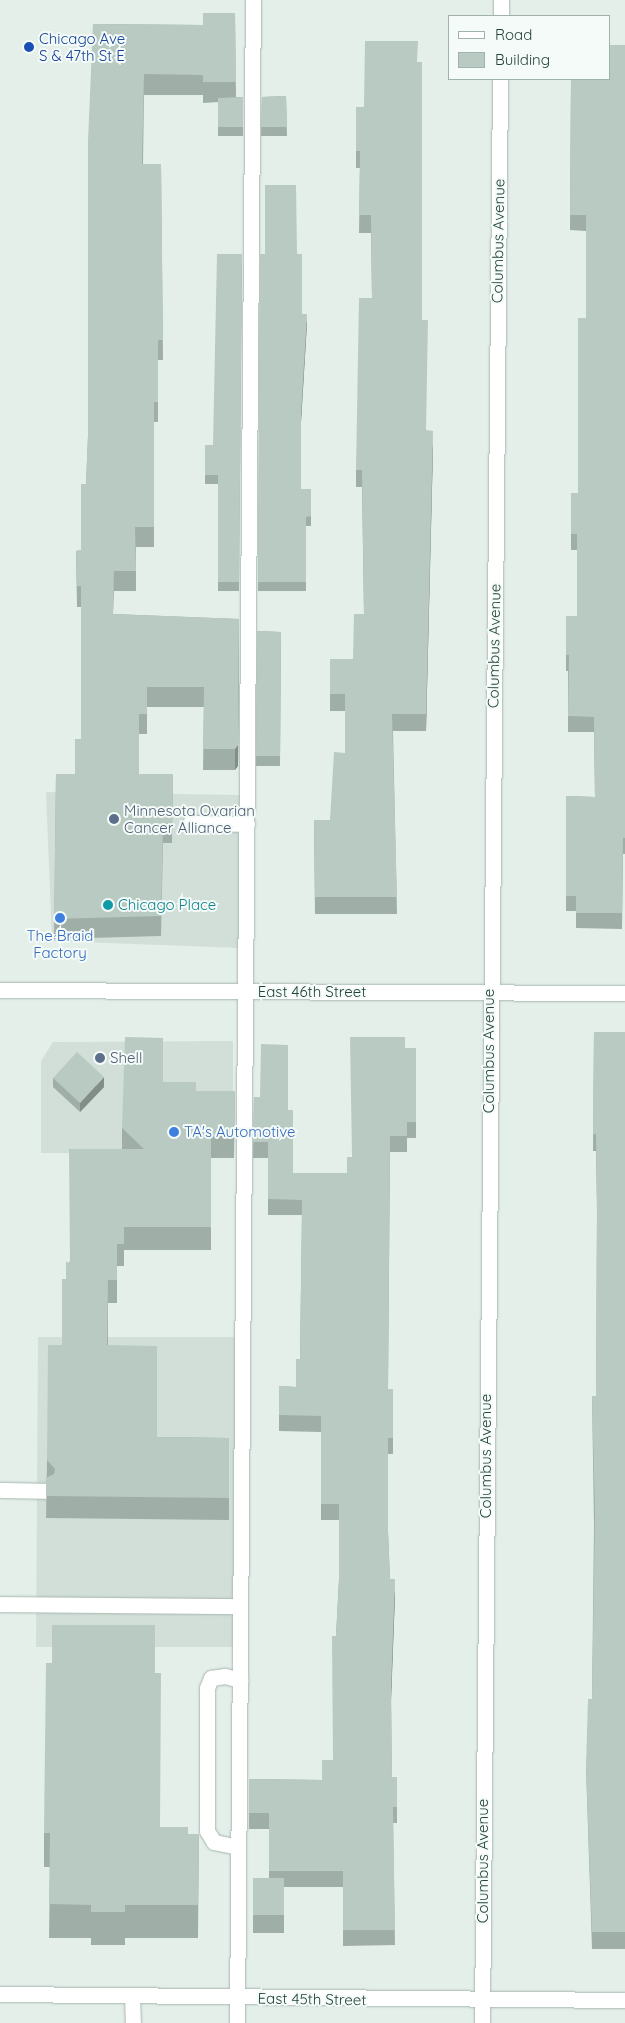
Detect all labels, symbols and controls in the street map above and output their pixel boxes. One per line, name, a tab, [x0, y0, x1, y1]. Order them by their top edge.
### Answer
legend	[448, 15, 610, 80]
text: Road	[495, 25, 532, 44]
place label: Chicago Ave S & 47th St E	[39, 29, 125, 64]
marker: Chicago Ave S & 47th St E	[23, 41, 35, 53]
text: Building	[495, 50, 550, 69]
street label: Columbus Avenue	[488, 179, 508, 303]
street label: Columbus Avenue	[484, 584, 504, 708]
place label: Minnesota Ovarian Cancer Alliance	[124, 801, 255, 836]
marker: Minnesota Ovarian Cancer Alliance	[108, 813, 120, 825]
place label: Chicago Place	[118, 896, 216, 914]
marker: Chicago Place	[102, 899, 114, 911]
marker: The Braid Factory	[54, 912, 66, 924]
place label: The Braid Factory	[27, 926, 93, 961]
street label: East 46th Street	[258, 983, 366, 1001]
street label: Columbus Avenue	[480, 989, 498, 1113]
place label: Shell	[110, 1049, 142, 1067]
marker: Shell	[94, 1052, 106, 1064]
place label: TA's Automotive	[184, 1123, 296, 1141]
marker: TA's Automotive	[168, 1126, 180, 1138]
street label: Columbus Avenue	[477, 1394, 495, 1518]
street label: Columbus Avenue	[474, 1799, 492, 1923]
street label: East 45th Street	[257, 1989, 367, 2009]

